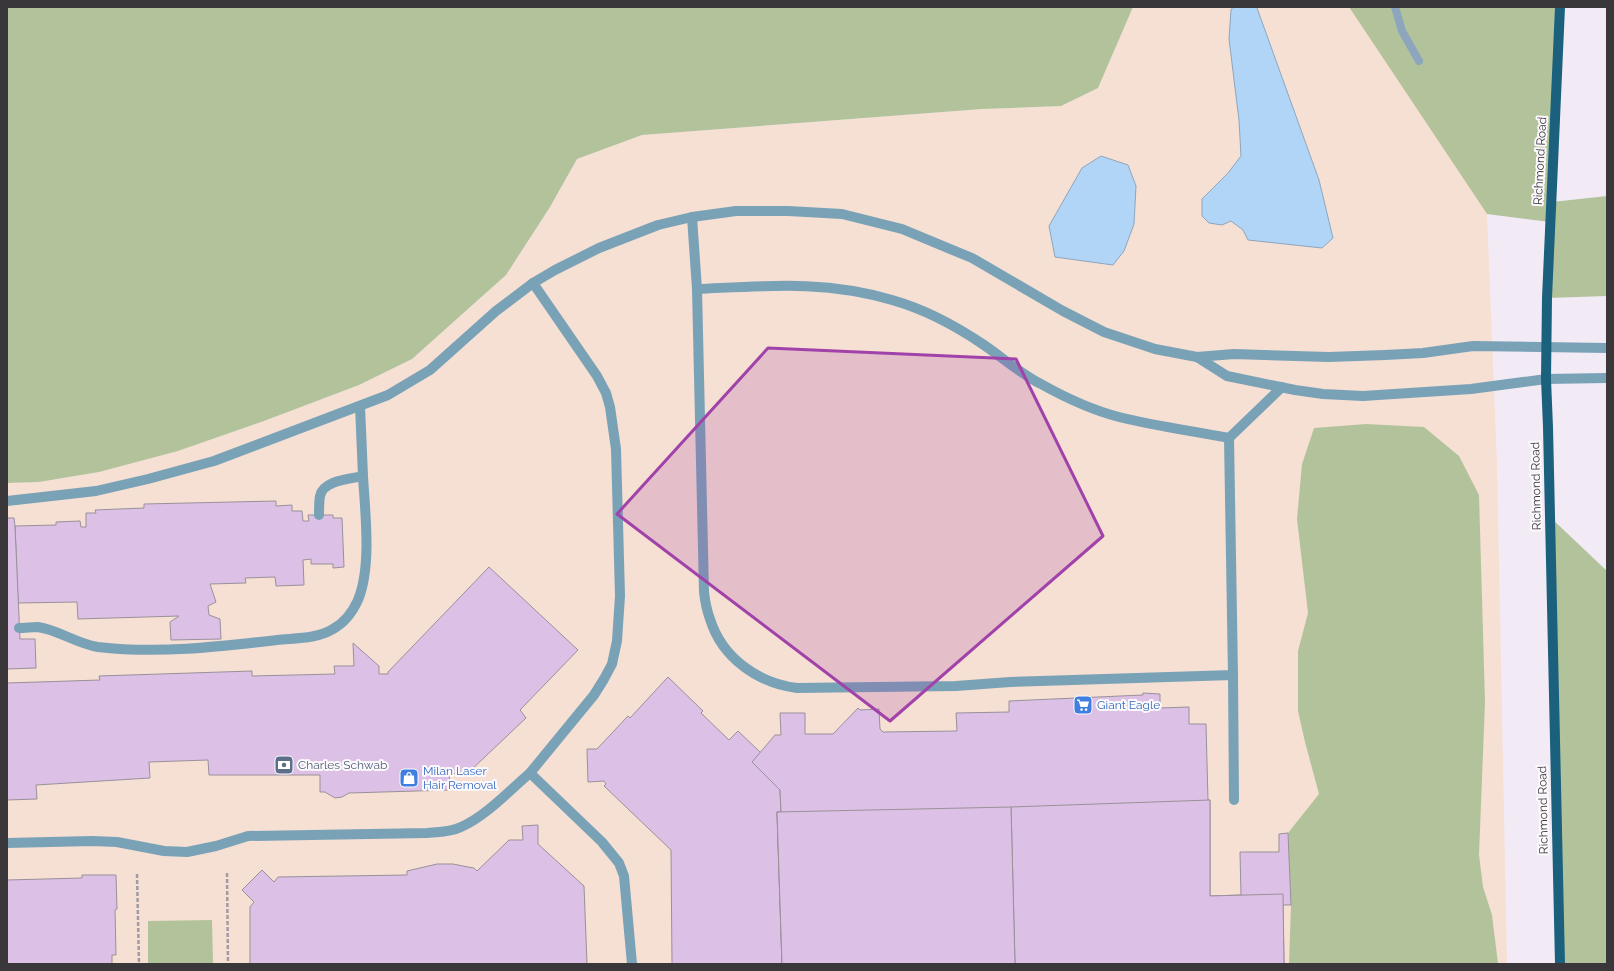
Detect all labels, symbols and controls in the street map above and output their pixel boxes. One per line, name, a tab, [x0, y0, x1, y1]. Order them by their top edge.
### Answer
street label: Richmond Road	[1531, 116, 1549, 206]
street label: Richmond Road	[1528, 442, 1544, 530]
supermarket icon: Giant Eagle	[1072, 694, 1094, 716]
place label: Giant Eagle	[1097, 698, 1160, 712]
bank icon: Charles Schwab	[273, 754, 295, 776]
place label: Charles Schwab	[298, 758, 387, 772]
place label: Milan Laser Hair Removal	[423, 764, 497, 792]
street label: Richmond Road	[1535, 766, 1551, 854]
shop icon: Milan Laser Hair Removal	[398, 767, 420, 789]

